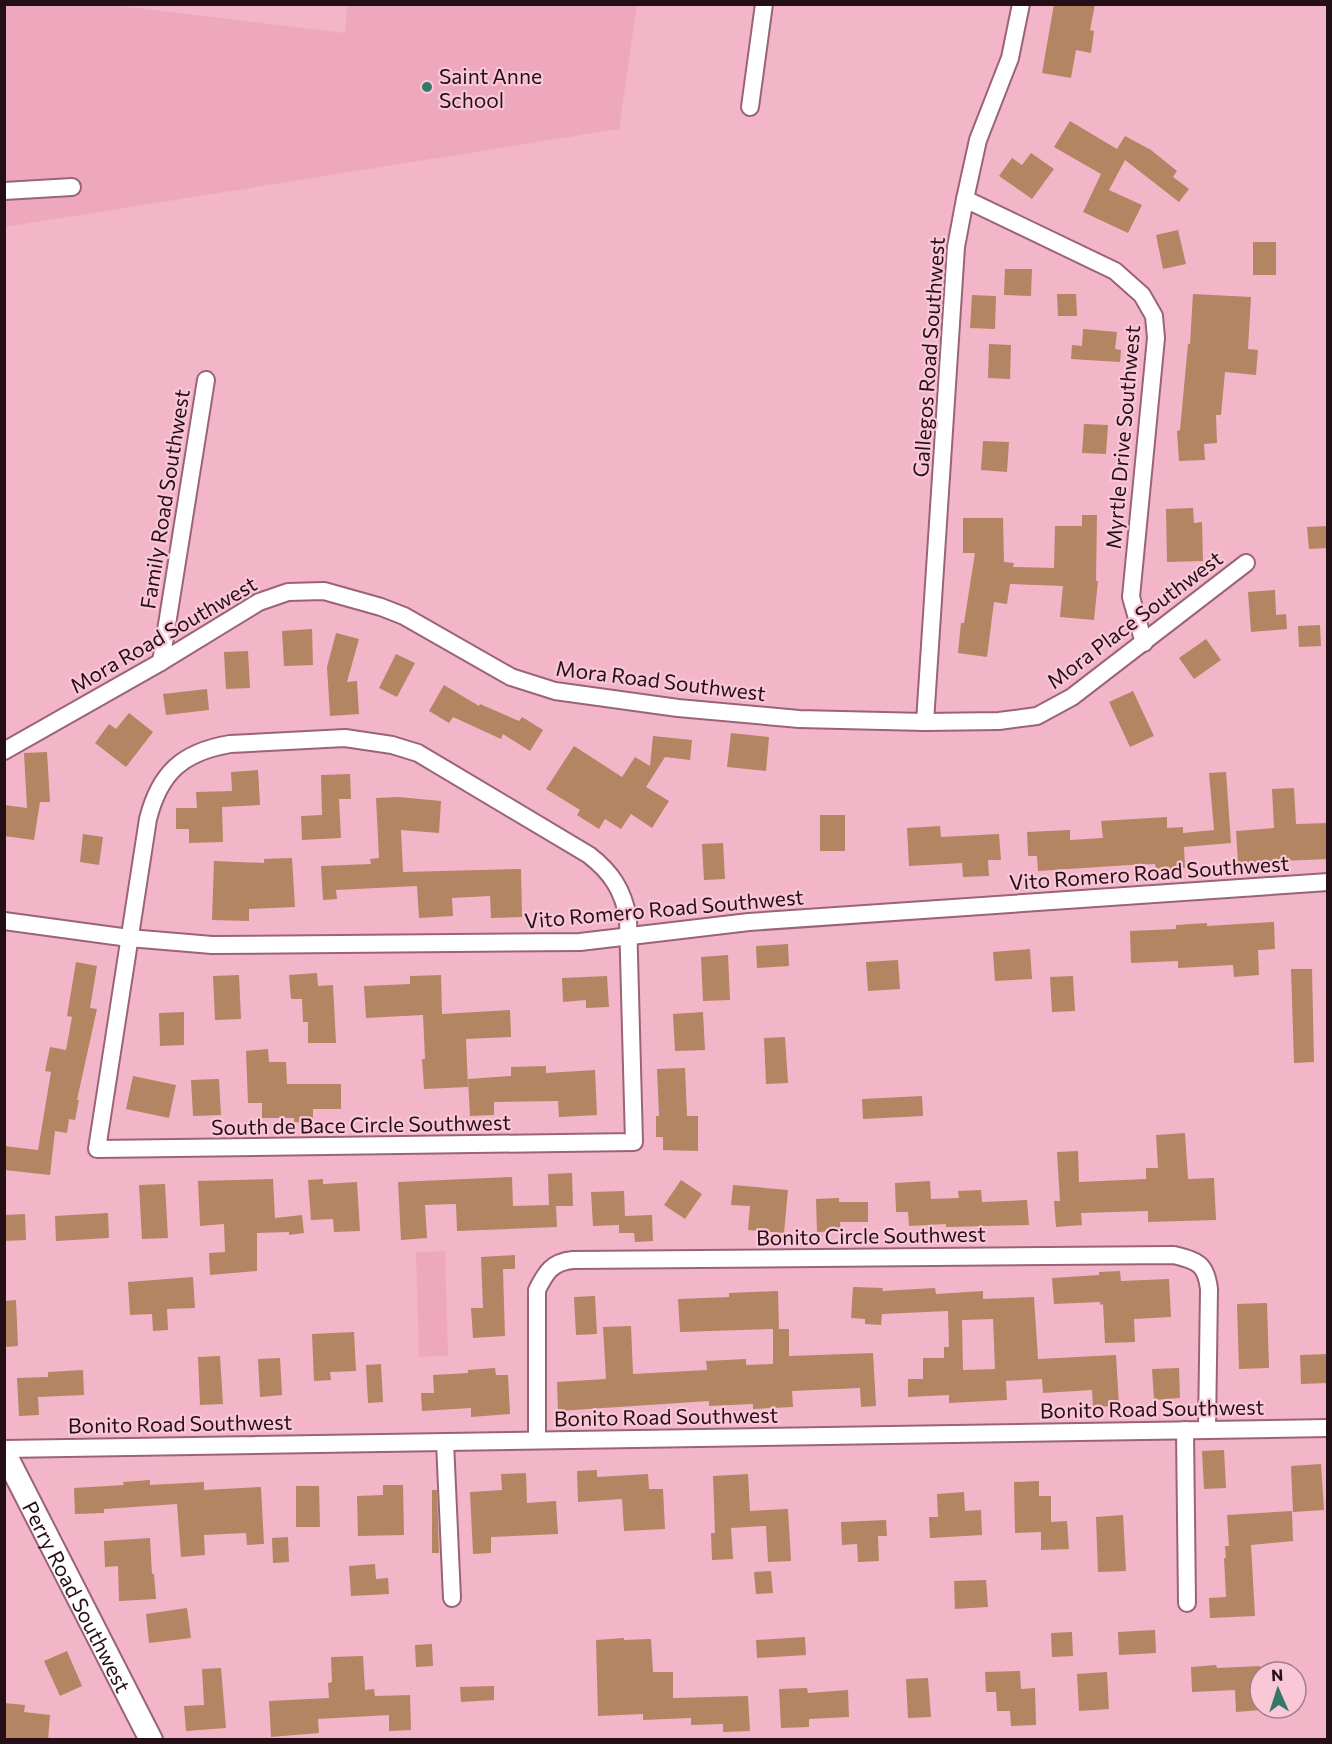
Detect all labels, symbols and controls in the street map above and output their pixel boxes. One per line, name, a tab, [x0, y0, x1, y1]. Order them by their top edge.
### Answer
place label: Saint Anne School	[439, 63, 542, 112]
marker: Saint Anne School	[420, 80, 434, 94]
street label: Gallegos Road Southwest	[907, 236, 949, 478]
street label: Myrtle Drive Southwest	[1100, 324, 1144, 550]
street label: Family Road Southwest	[134, 387, 194, 611]
street label: Mora Place Southwest	[1041, 545, 1227, 693]
street label: Mora Road Southwest	[65, 570, 261, 698]
street label: Mora Road Southwest	[555, 655, 767, 705]
street label: Vito Romero Road Southwest	[1008, 850, 1290, 894]
street label: Vito Romero Road Southwest	[523, 883, 805, 933]
street label: South de Bace Circle Southwest	[211, 1109, 511, 1139]
street label: Bonito Circle Southwest	[756, 1220, 986, 1250]
street label: Bonito Road Southwest	[1040, 1394, 1264, 1422]
street label: Bonito Road Southwest	[554, 1402, 778, 1430]
street label: Bonito Road Southwest	[68, 1409, 292, 1437]
street label: Perry Road Southwest	[18, 1496, 137, 1696]
north arrow	[1248, 1660, 1308, 1720]
text: N	[1271, 1665, 1284, 1684]

